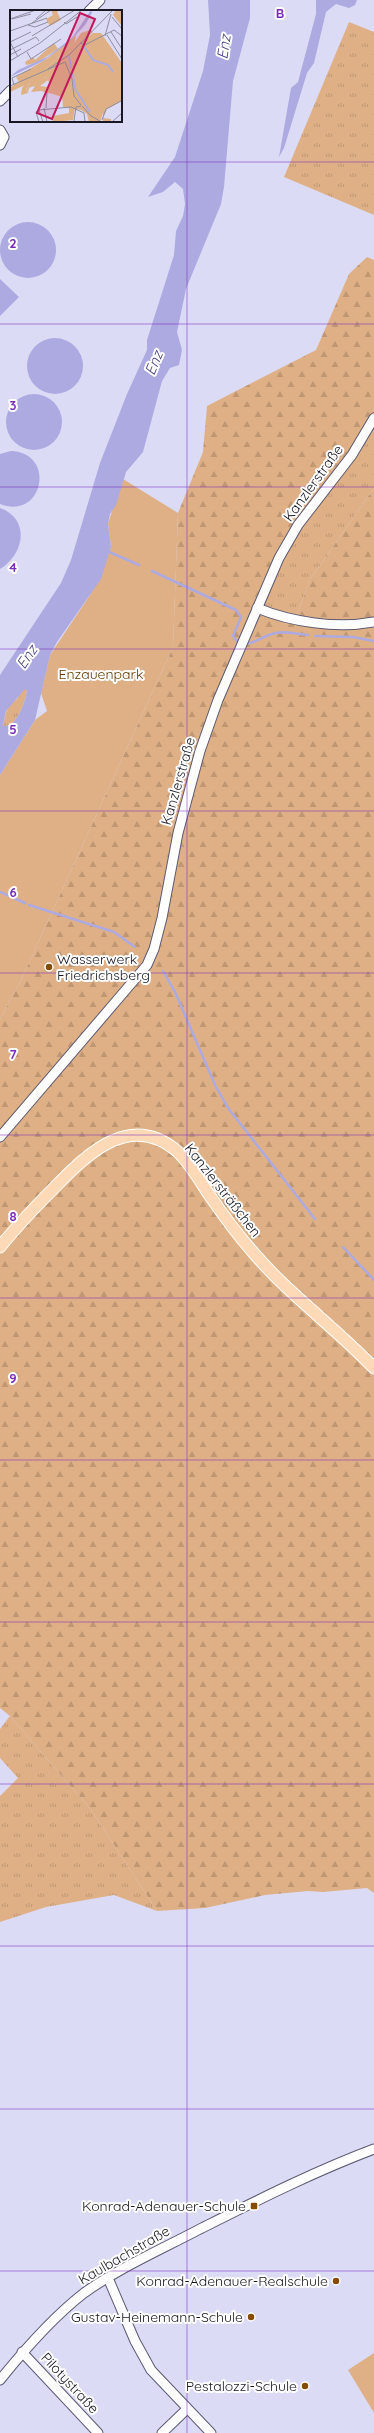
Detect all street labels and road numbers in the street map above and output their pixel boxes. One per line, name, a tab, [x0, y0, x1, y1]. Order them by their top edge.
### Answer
street label: Kanzlerstraße	[279, 441, 347, 525]
street label: Kanzlerstraße	[157, 735, 199, 827]
street label: Kanzlersträßchen	[181, 1140, 265, 1240]
street label: Kaulbachstraße	[75, 2222, 173, 2288]
street label: Pilotystraße	[37, 2349, 103, 2417]

